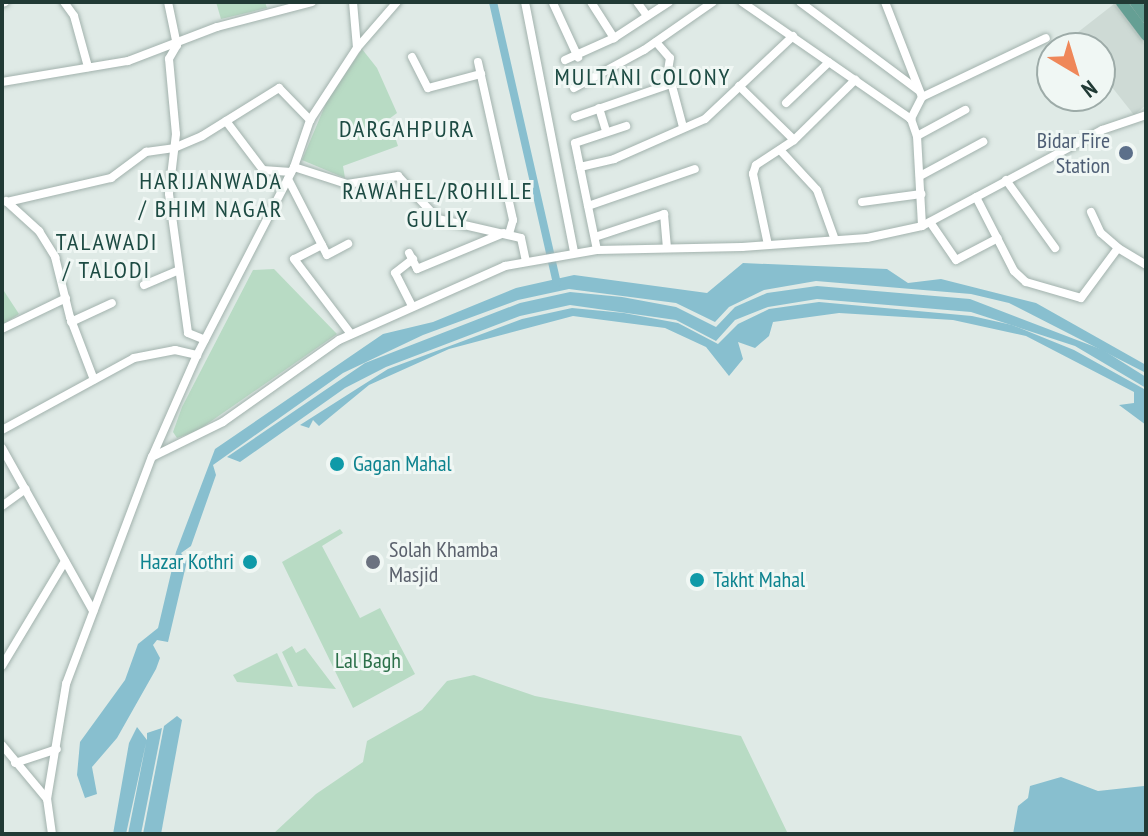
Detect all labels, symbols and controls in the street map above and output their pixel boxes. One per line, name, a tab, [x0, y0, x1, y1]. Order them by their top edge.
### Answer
north arrow	[1036, 32, 1116, 112]
district label: MULTANI COLONY	[555, 63, 731, 91]
text: N	[1076, 75, 1103, 104]
district label: DARGAHPURA	[339, 115, 475, 143]
place label: Bidar Fire Station	[1037, 127, 1110, 178]
marker: Bidar Fire Station	[1117, 144, 1135, 162]
district label: HARIJANWADA / BHIM NAGAR	[139, 167, 283, 223]
district label: RAWAHEL/ROHILLE GULLY	[342, 177, 534, 233]
district label: TALAWADI / TALODI	[56, 228, 158, 284]
place label: Gagan Mahal	[353, 451, 452, 477]
marker: Gagan Mahal	[328, 455, 346, 473]
place label: Solah Khamba Masjid	[389, 536, 498, 588]
place label: Hazar Kothri	[140, 549, 234, 575]
marker: Hazar Kothri	[241, 553, 259, 571]
marker: Solah Khamba Masjid	[364, 553, 382, 571]
place label: Takht Mahal	[713, 567, 805, 593]
marker: Takht Mahal	[688, 571, 706, 589]
park label: Lal Bagh	[335, 648, 401, 674]

